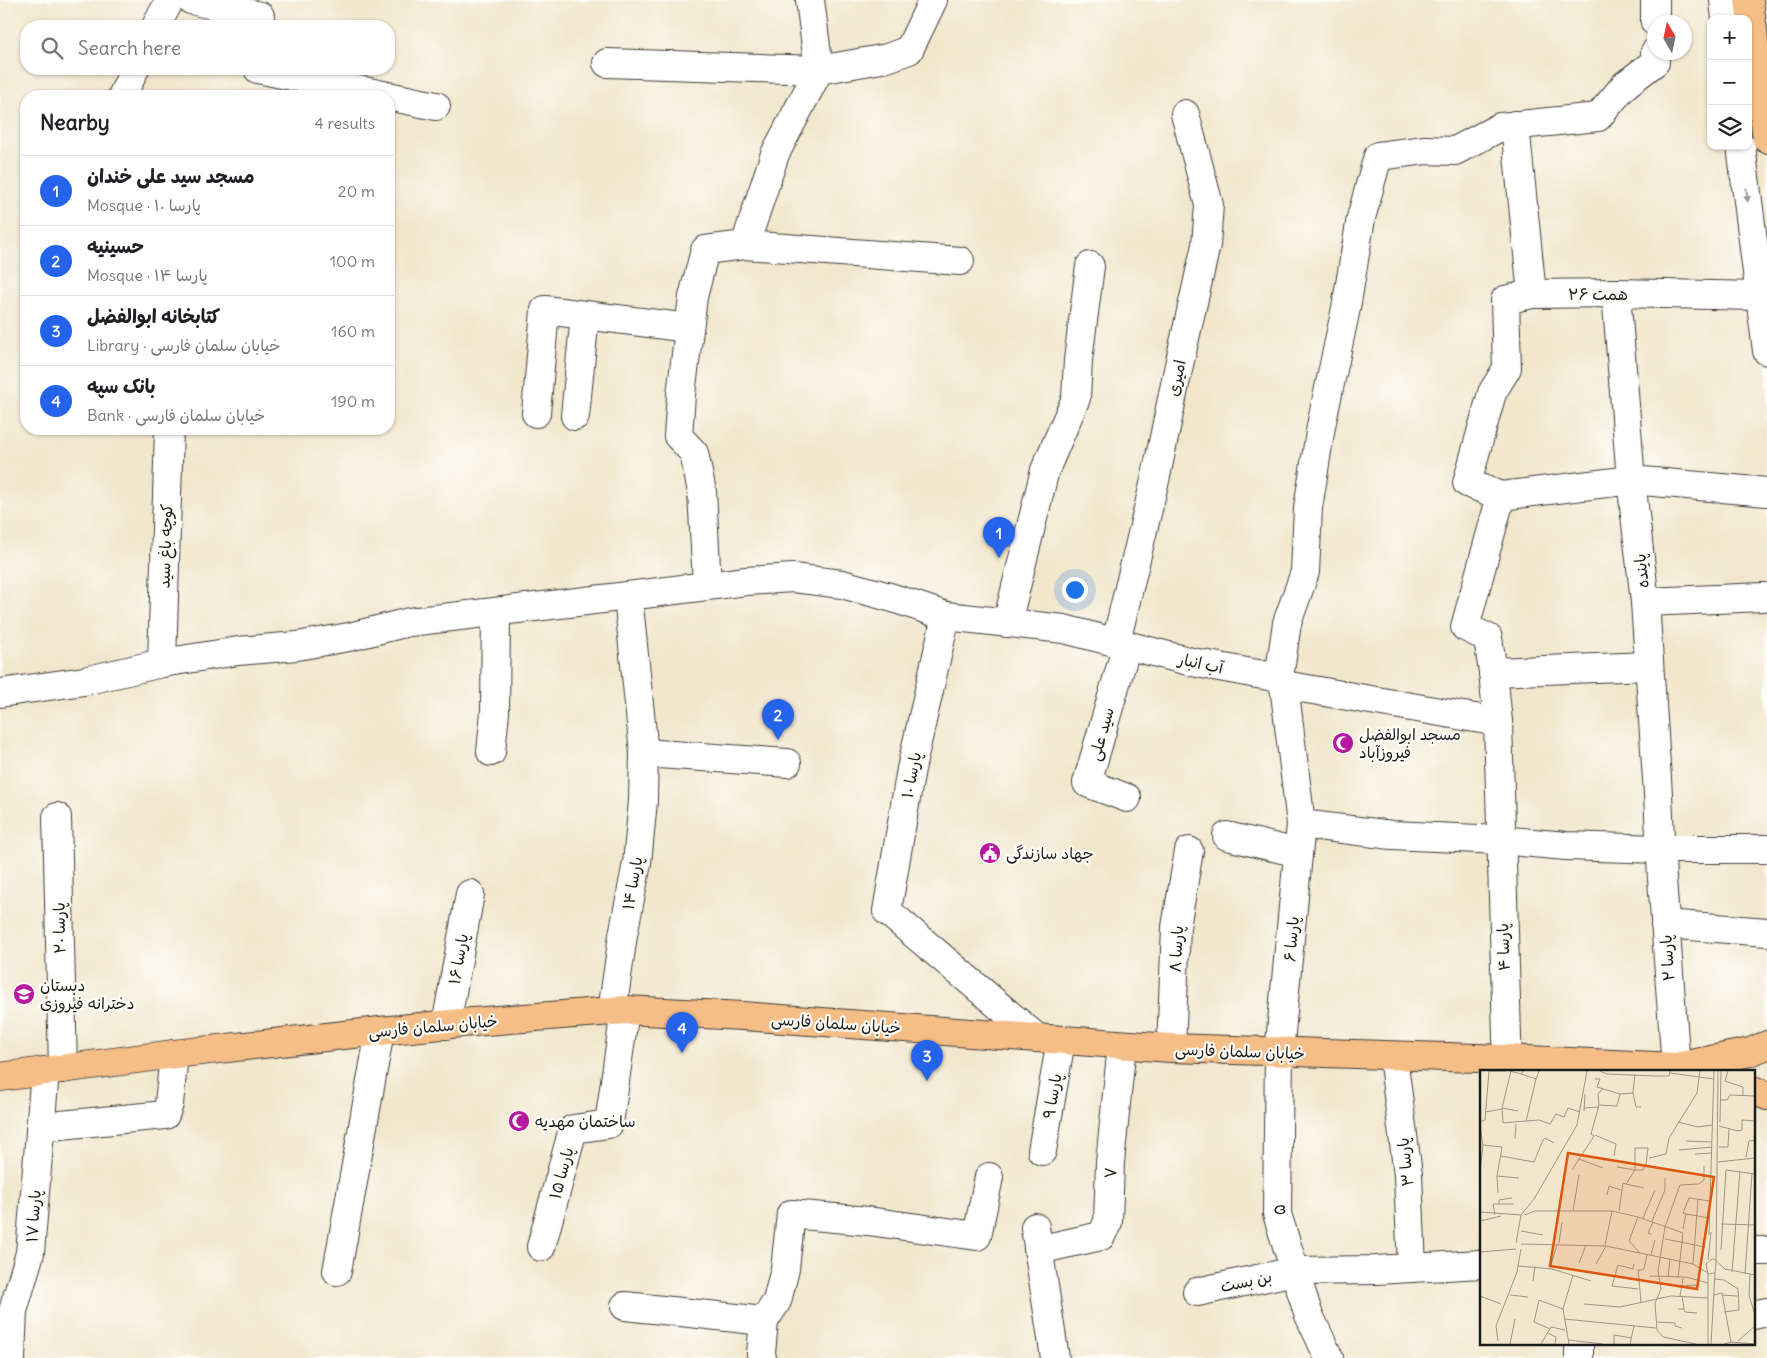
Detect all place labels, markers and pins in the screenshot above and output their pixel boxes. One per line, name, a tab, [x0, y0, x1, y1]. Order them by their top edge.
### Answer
pin: 1	[983, 517, 1015, 558]
pin: 2	[762, 699, 794, 740]
place label: مسجد ابوالفضل فیروزآباد	[1359, 724, 1461, 762]
mosque icon: مسجد ابوالفضل فیروزآباد	[1331, 731, 1355, 755]
public building icon: جهاد سازندگی	[978, 841, 1002, 865]
place label: جهاد سازندگی	[1006, 843, 1094, 864]
place label: دبستان دخترانه فیروزی	[40, 975, 134, 1013]
school or university icon: دبستان دخترانه فیروزی	[12, 982, 36, 1006]
pin: 4	[666, 1012, 698, 1053]
pin: 3	[911, 1040, 943, 1081]
mosque icon: ساختمان مهدیه	[507, 1109, 531, 1133]
place label: ساختمان مهدیه	[535, 1111, 636, 1131]

